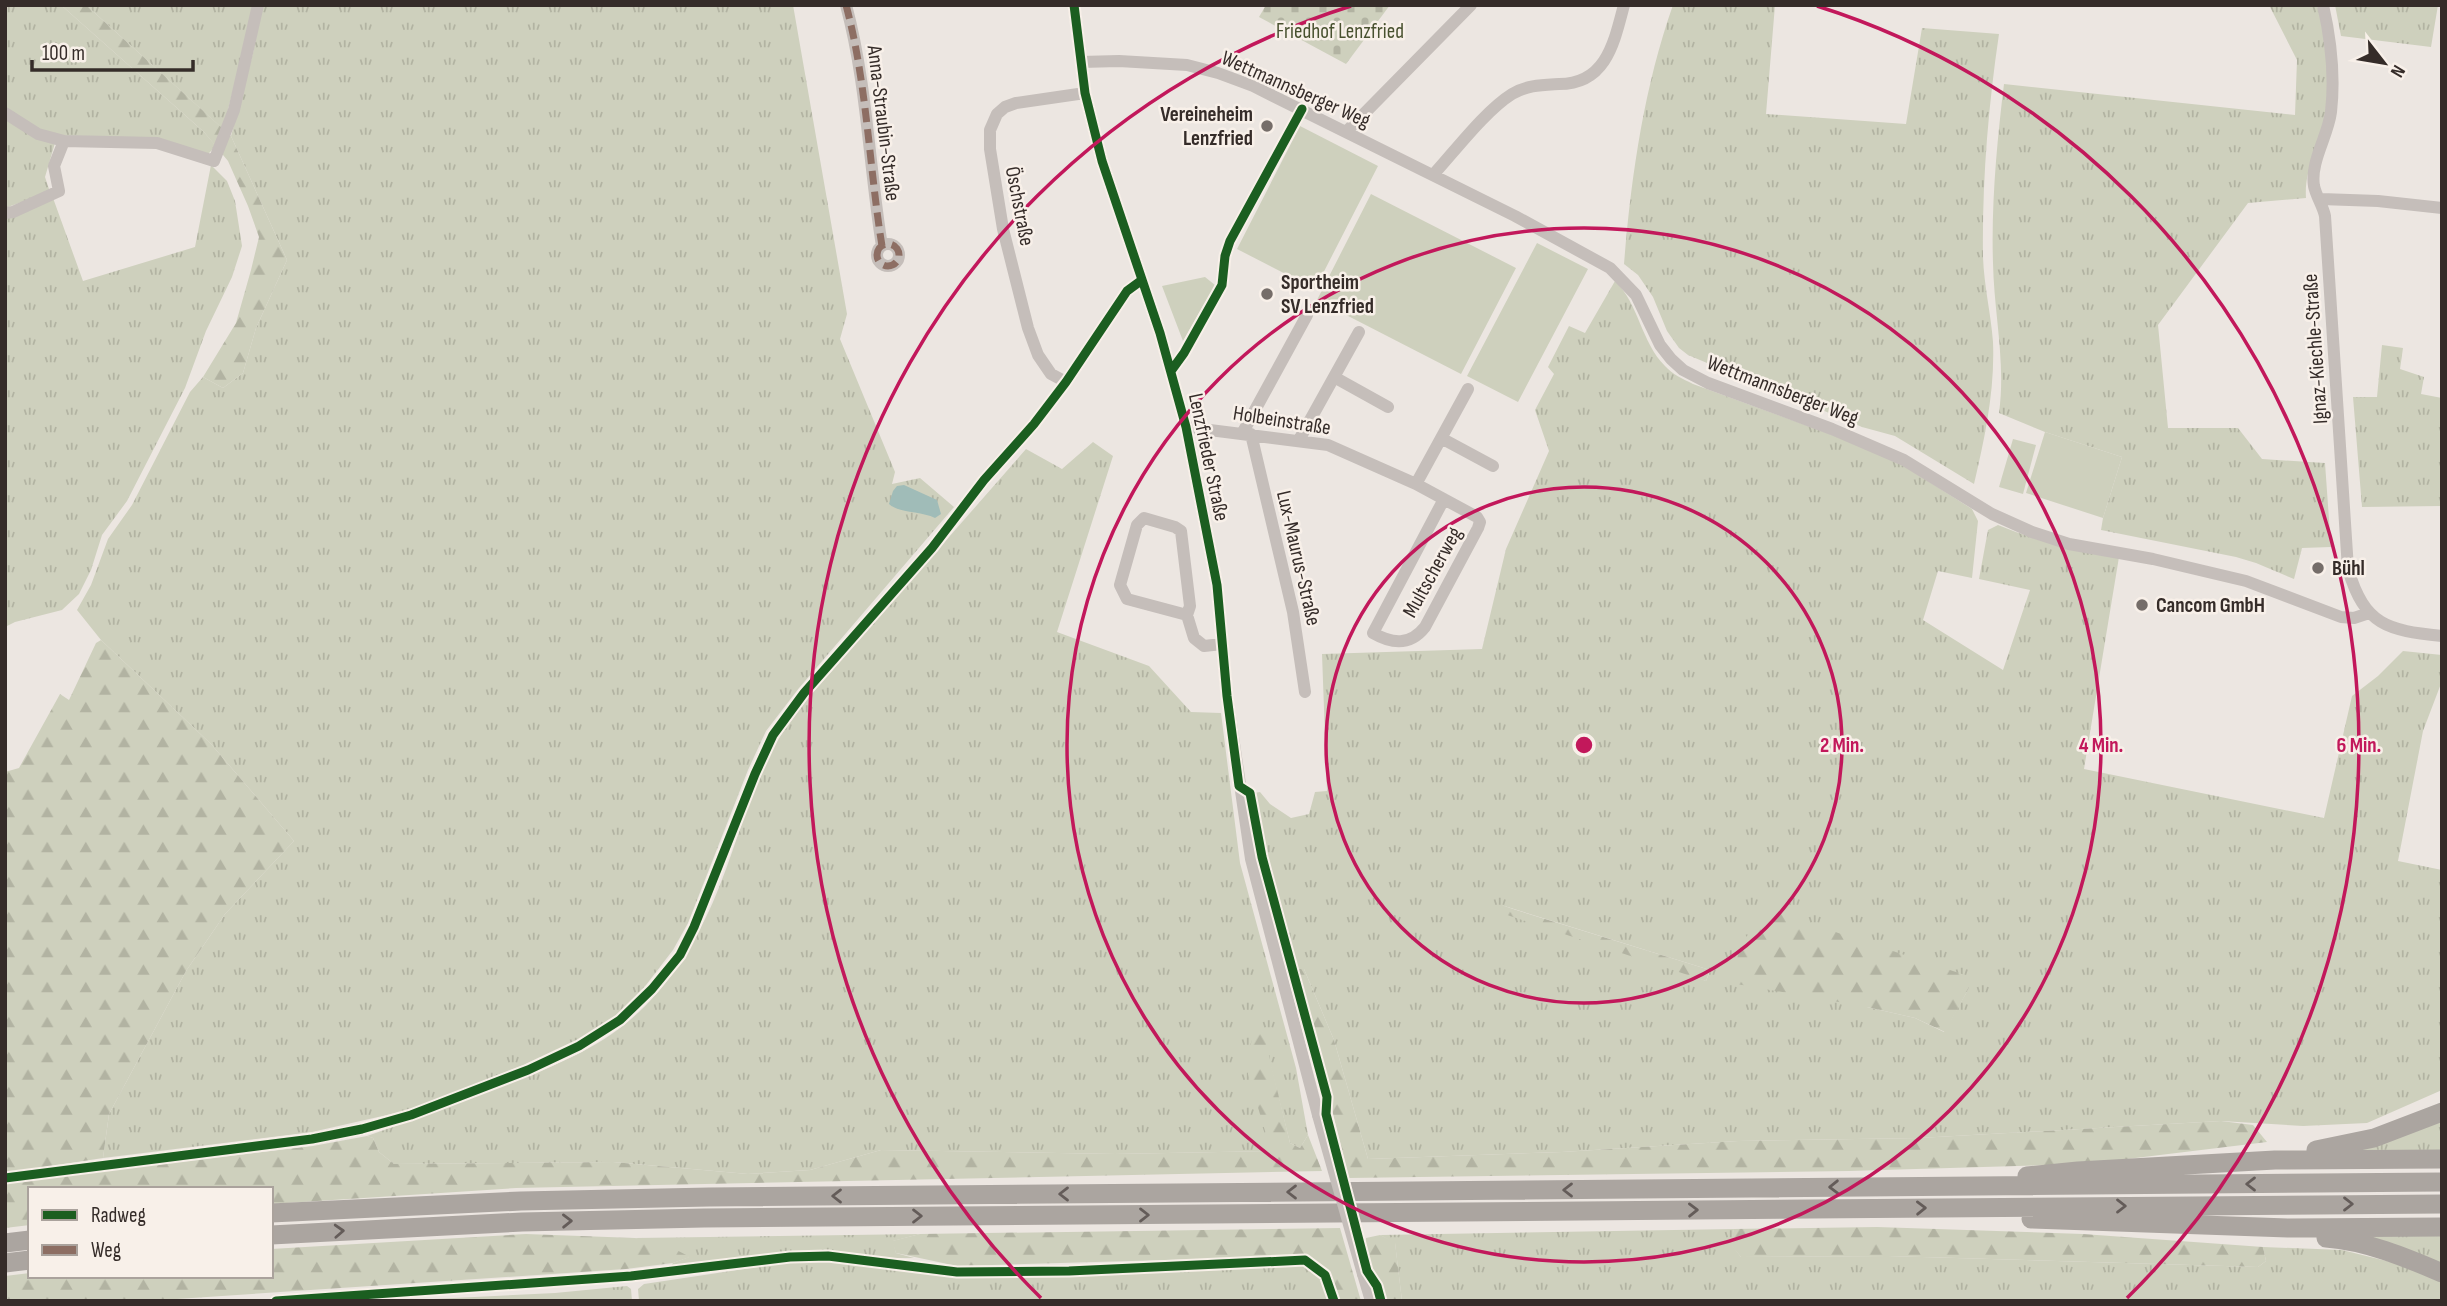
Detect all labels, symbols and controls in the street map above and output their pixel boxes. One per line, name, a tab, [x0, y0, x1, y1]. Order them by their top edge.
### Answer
park label: Friedhof Lenzfried	[1276, 19, 1404, 44]
scale bar	[32, 28, 192, 72]
north arrow	[2349, 28, 2419, 98]
text: 100 m	[42, 41, 85, 66]
street label: Anna-Straubin-Straße	[861, 43, 905, 202]
street label: Wettmannsberger Weg	[1217, 45, 1374, 134]
text: N	[2385, 61, 2410, 81]
place label: Vereineheim Lenzfried	[1160, 102, 1253, 151]
marker: Vereineheim Lenzfried	[1259, 118, 1275, 134]
street label: Öschstraße	[1000, 164, 1039, 248]
place label: Sportheim SV Lenzfried	[1281, 270, 1374, 319]
street label: Ignaz-Kiechle-Straße	[2298, 273, 2333, 425]
marker: Sportheim SV Lenzfried	[1259, 286, 1275, 302]
street label: Wettmannsberger Weg	[1703, 350, 1862, 431]
street label: Lenzfrieder Straße	[1183, 391, 1234, 523]
street label: Holbeinstraße	[1231, 400, 1332, 441]
street label: Lux-Maurus-Straße	[1271, 488, 1326, 628]
street label: Multscherweg	[1397, 523, 1468, 622]
place label: Bühl	[2332, 556, 2365, 581]
marker: Bühl	[2310, 560, 2326, 576]
place label: Cancom GmbH	[2156, 593, 2265, 618]
marker: Cancom GmbH	[2134, 597, 2150, 613]
centre of rings	[1572, 733, 1596, 757]
text: 2 Min.	[1820, 733, 1864, 758]
text: 4 Min.	[2079, 733, 2123, 758]
text: 6 Min.	[2337, 733, 2381, 758]
one-way arrow	[2245, 1176, 2256, 1192]
one-way arrow	[1828, 1179, 1839, 1195]
one-way arrow	[1563, 1182, 1573, 1198]
one-way arrow	[1286, 1184, 1297, 1200]
one-way arrow	[1059, 1186, 1069, 1202]
legend	[28, 1187, 273, 1278]
one-way arrow	[831, 1188, 842, 1204]
one-way arrow	[2343, 1197, 2354, 1212]
one-way arrow	[2116, 1198, 2126, 1214]
one-way arrow	[1916, 1200, 1927, 1216]
text: Radweg	[91, 1203, 146, 1228]
one-way arrow	[1688, 1203, 1699, 1218]
one-way arrow	[1139, 1207, 1150, 1222]
one-way arrow	[912, 1208, 922, 1224]
one-way arrow	[561, 1213, 572, 1228]
one-way arrow	[334, 1224, 345, 1239]
text: Weg	[91, 1238, 121, 1263]

